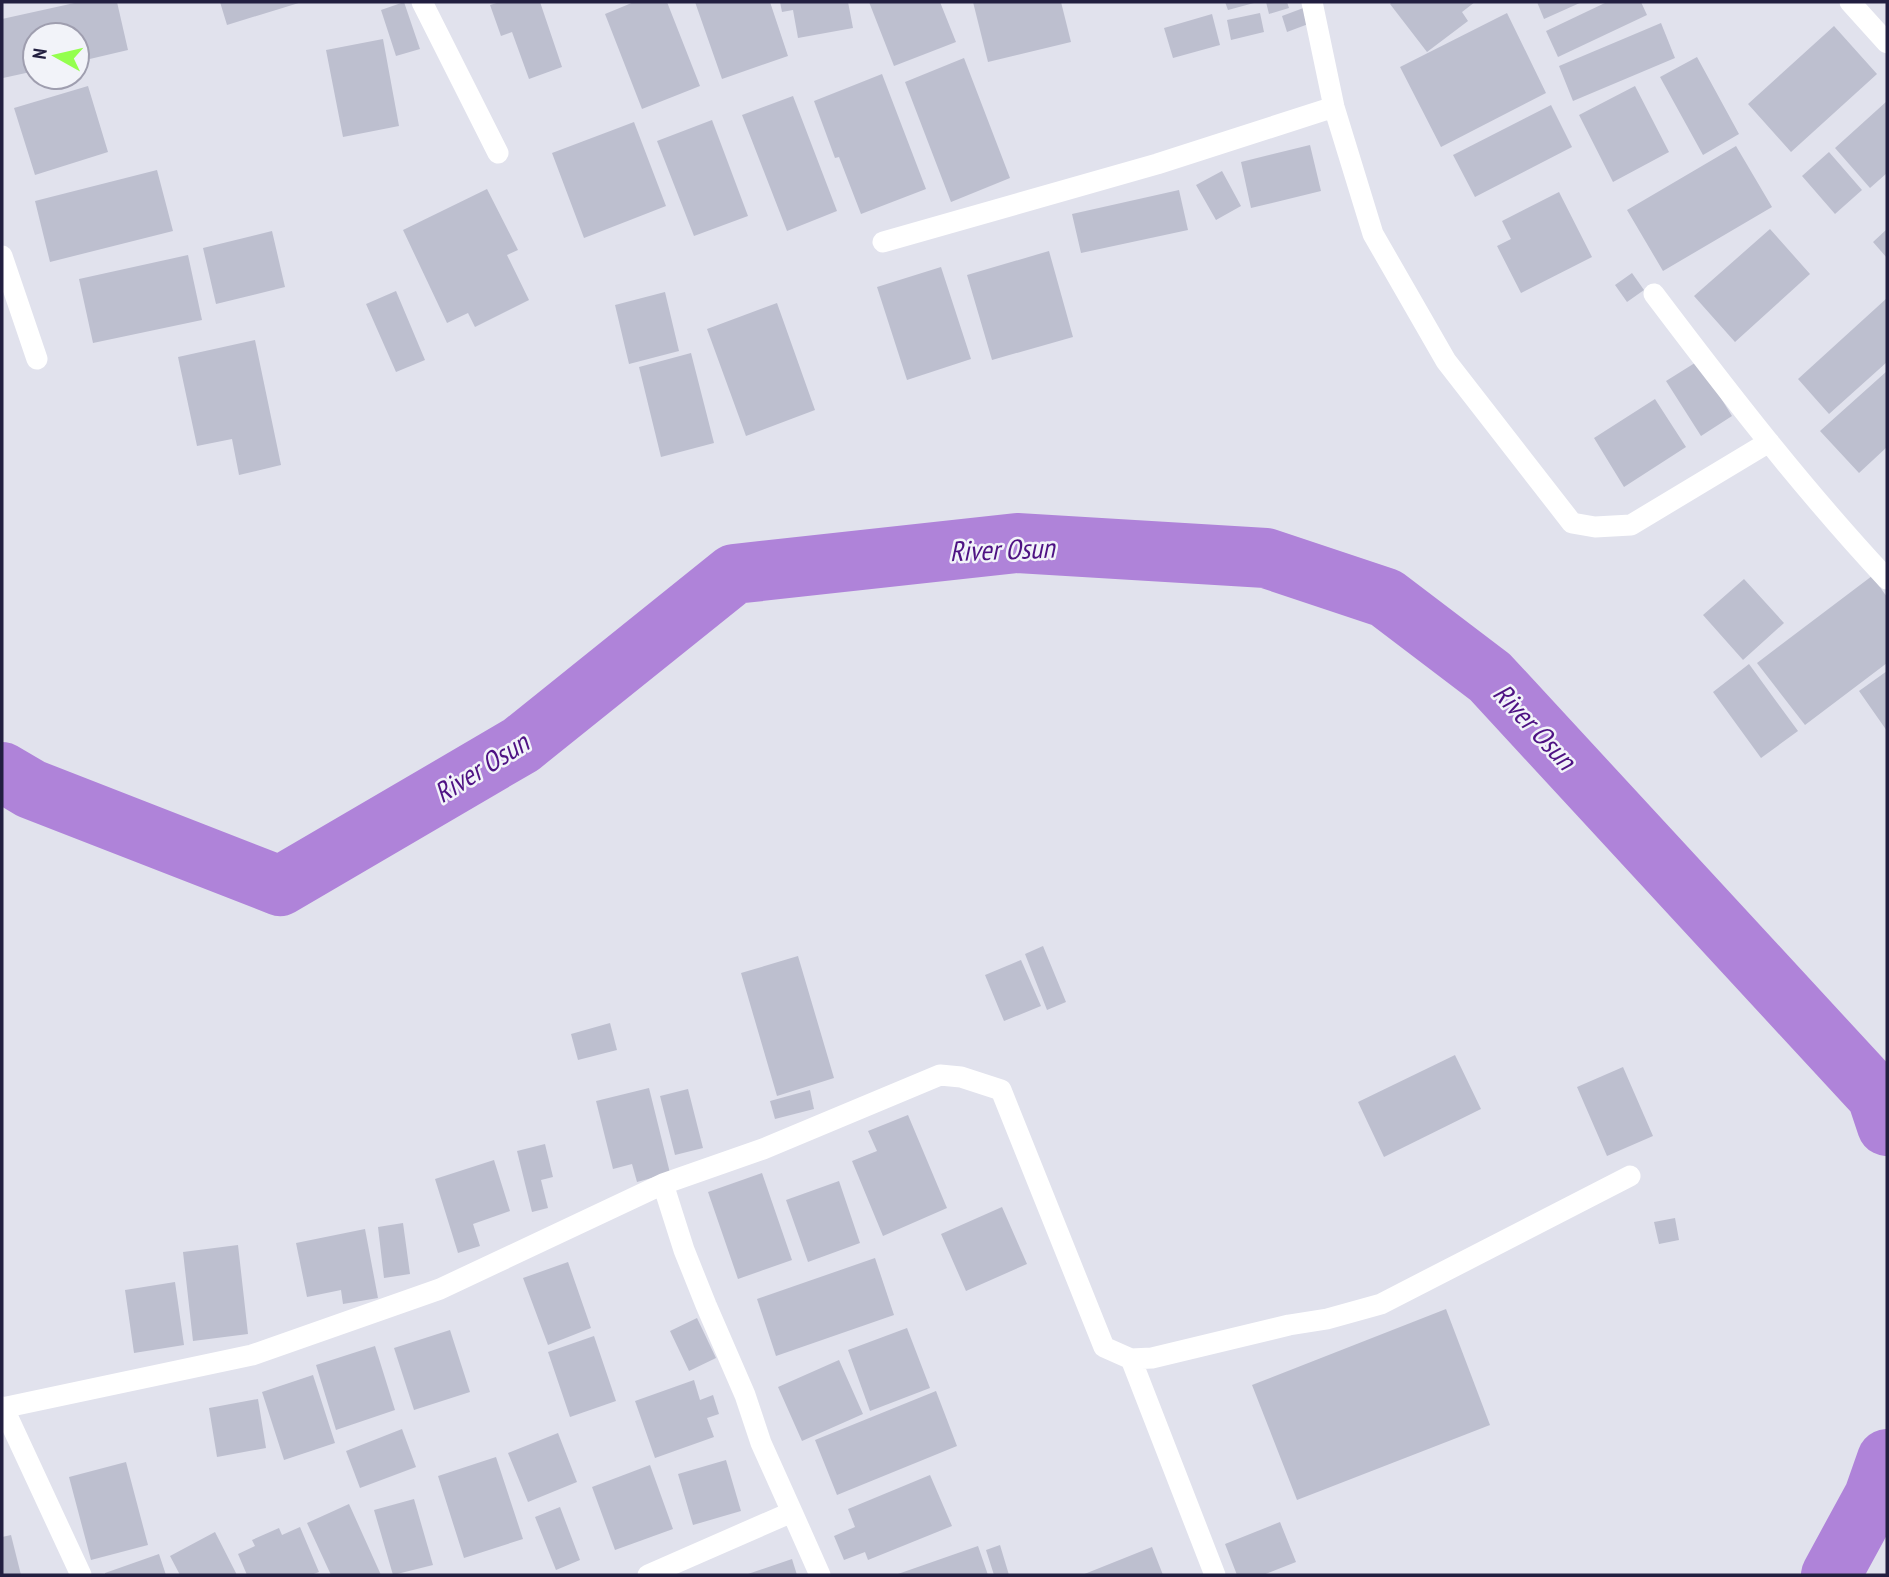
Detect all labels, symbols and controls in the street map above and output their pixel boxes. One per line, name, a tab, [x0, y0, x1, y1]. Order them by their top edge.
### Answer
north arrow	[21, 21, 91, 91]
text: N	[27, 47, 52, 60]
water label: River Osun	[949, 529, 1057, 569]
water label: River Osun	[1486, 675, 1585, 778]
water label: River Osun	[427, 723, 537, 810]

